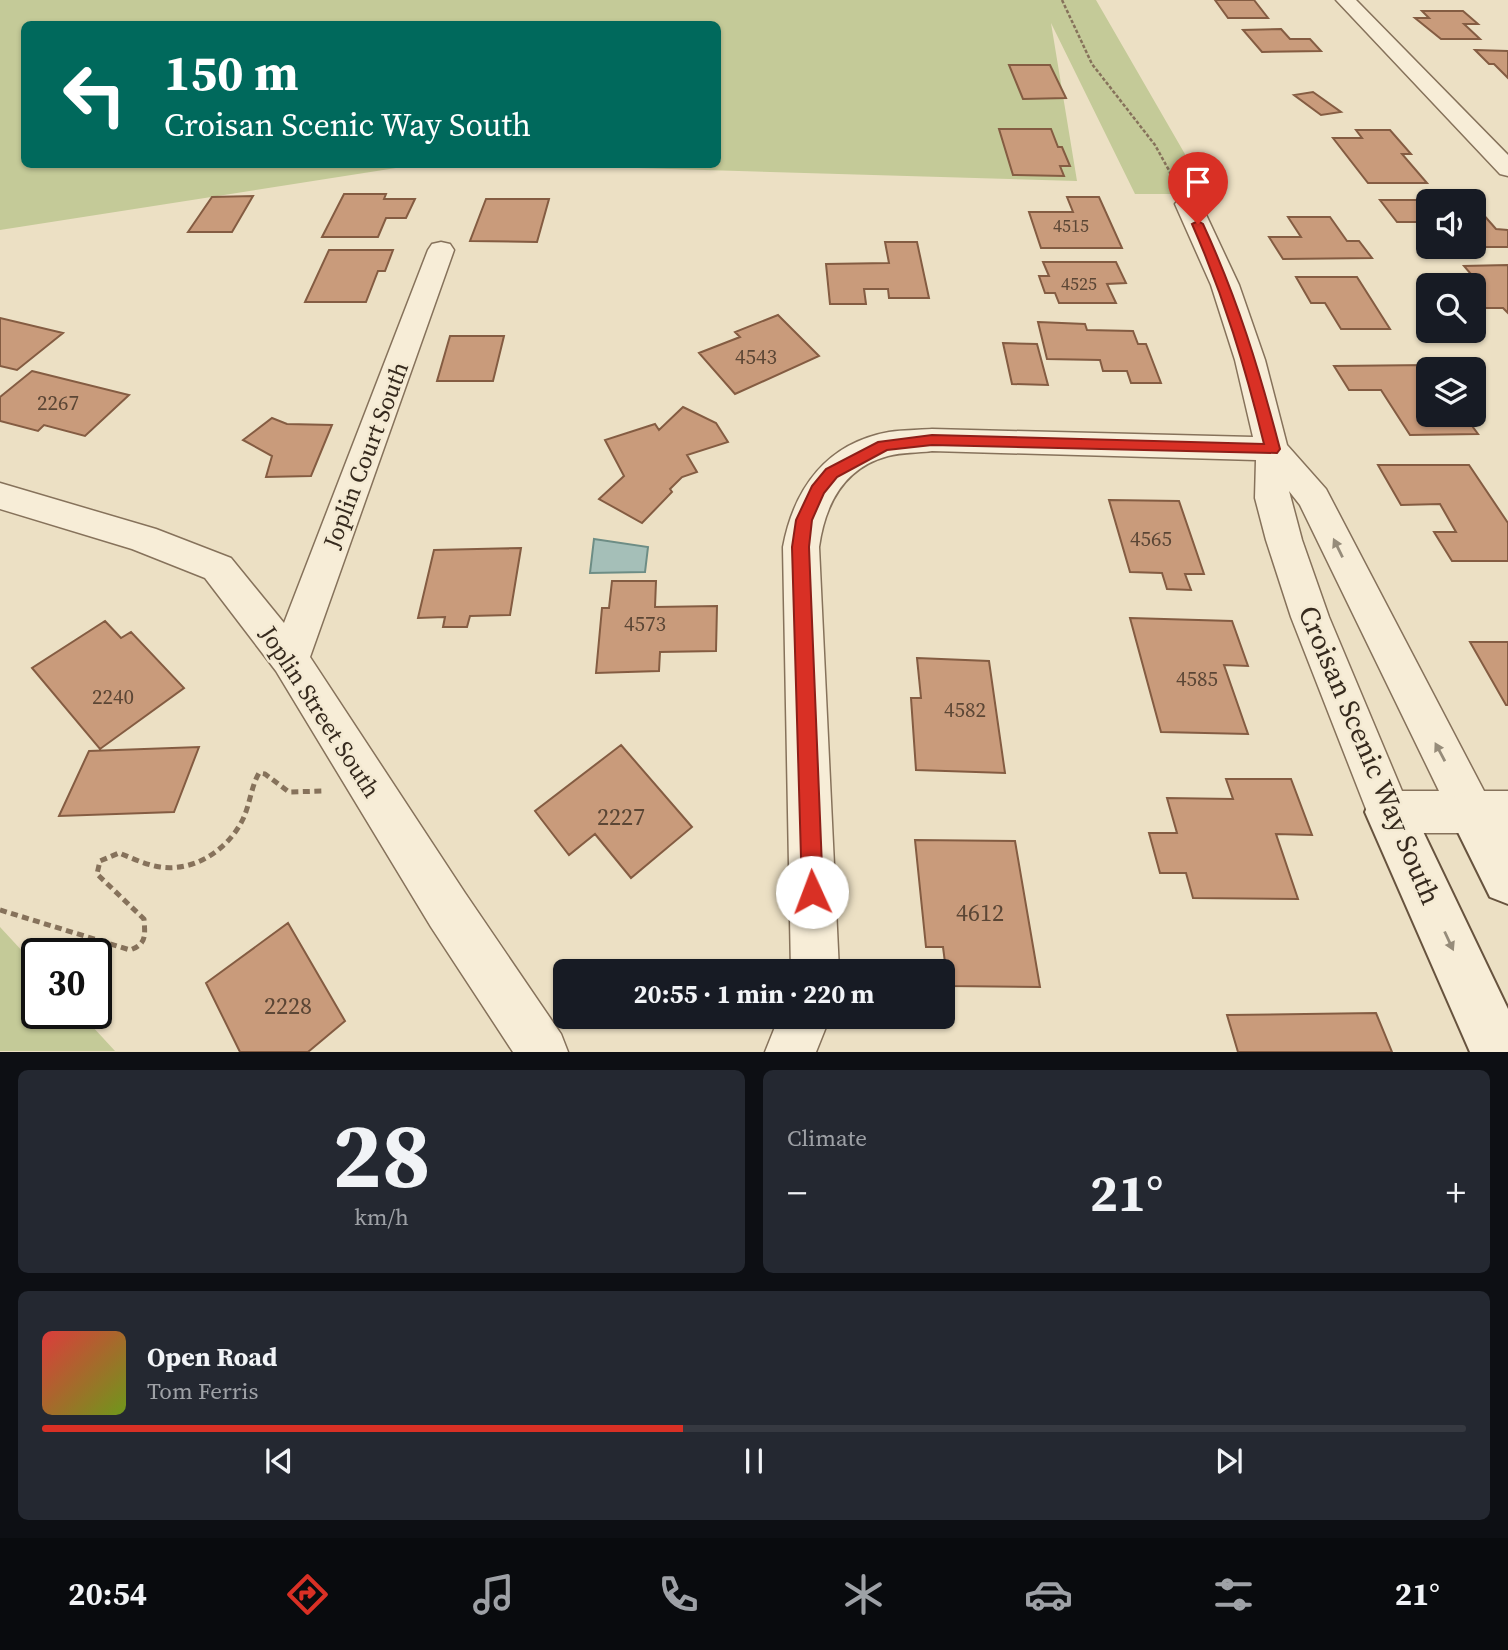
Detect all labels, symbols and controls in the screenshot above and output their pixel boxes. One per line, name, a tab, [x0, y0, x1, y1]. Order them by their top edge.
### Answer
text: 150 m	[164, 39, 299, 106]
icon: left	[49, 49, 140, 140]
text: Croisan Scenic Way South	[164, 103, 531, 147]
pin	[1168, 152, 1228, 224]
icon: arrive	[1179, 163, 1217, 201]
map controls	[1416, 189, 1486, 427]
button: sound	[1416, 189, 1486, 259]
house number: 4515	[1053, 213, 1089, 238]
house number: 4525	[1061, 271, 1097, 296]
button: search	[1416, 273, 1486, 343]
house number: 4543	[735, 342, 777, 371]
street label: Joplin Court South	[314, 357, 416, 554]
button: layers	[1416, 357, 1486, 427]
house number: 2267	[37, 388, 79, 417]
house number: 4565	[1130, 524, 1172, 553]
one-way arrow	[1333, 538, 1344, 558]
street label: Croisan Scenic Way South	[1290, 600, 1450, 910]
house number: 4573	[624, 609, 666, 638]
street label: Joplin Street South	[252, 619, 388, 804]
house number: 4585	[1176, 664, 1218, 693]
house number: 2240	[92, 682, 134, 711]
house number: 4582	[944, 695, 986, 724]
one-way arrow	[1435, 742, 1446, 762]
house number: 2227	[597, 800, 645, 833]
position arrow	[775, 855, 849, 929]
house number: 4612	[956, 896, 1004, 929]
one-way arrow	[1443, 931, 1455, 951]
speed limit sign: 30	[21, 938, 112, 1029]
text: 20:55 · 1 min · 220 m	[634, 976, 874, 1012]
house number: 2228	[264, 989, 312, 1022]
text: 28	[332, 1093, 431, 1217]
text: Climate	[787, 1122, 867, 1154]
text: 21°	[1090, 1157, 1163, 1228]
text: −	[787, 1167, 807, 1219]
text: +	[1446, 1167, 1466, 1219]
text: km/h	[354, 1201, 409, 1233]
text: Open Road	[147, 1339, 278, 1375]
text: Tom Ferris	[147, 1375, 258, 1407]
icon: previous	[260, 1442, 298, 1480]
icon: pause	[735, 1442, 773, 1480]
icon: next	[1210, 1442, 1248, 1480]
icon: directions	[283, 1570, 332, 1619]
icon: music	[469, 1570, 518, 1619]
icon: phone	[654, 1570, 703, 1619]
icon: climate	[839, 1570, 888, 1619]
icon: car	[1024, 1570, 1073, 1619]
icon: filters	[1209, 1570, 1258, 1619]
text: 20:54	[68, 1572, 147, 1616]
text: 21°	[1395, 1572, 1440, 1616]

